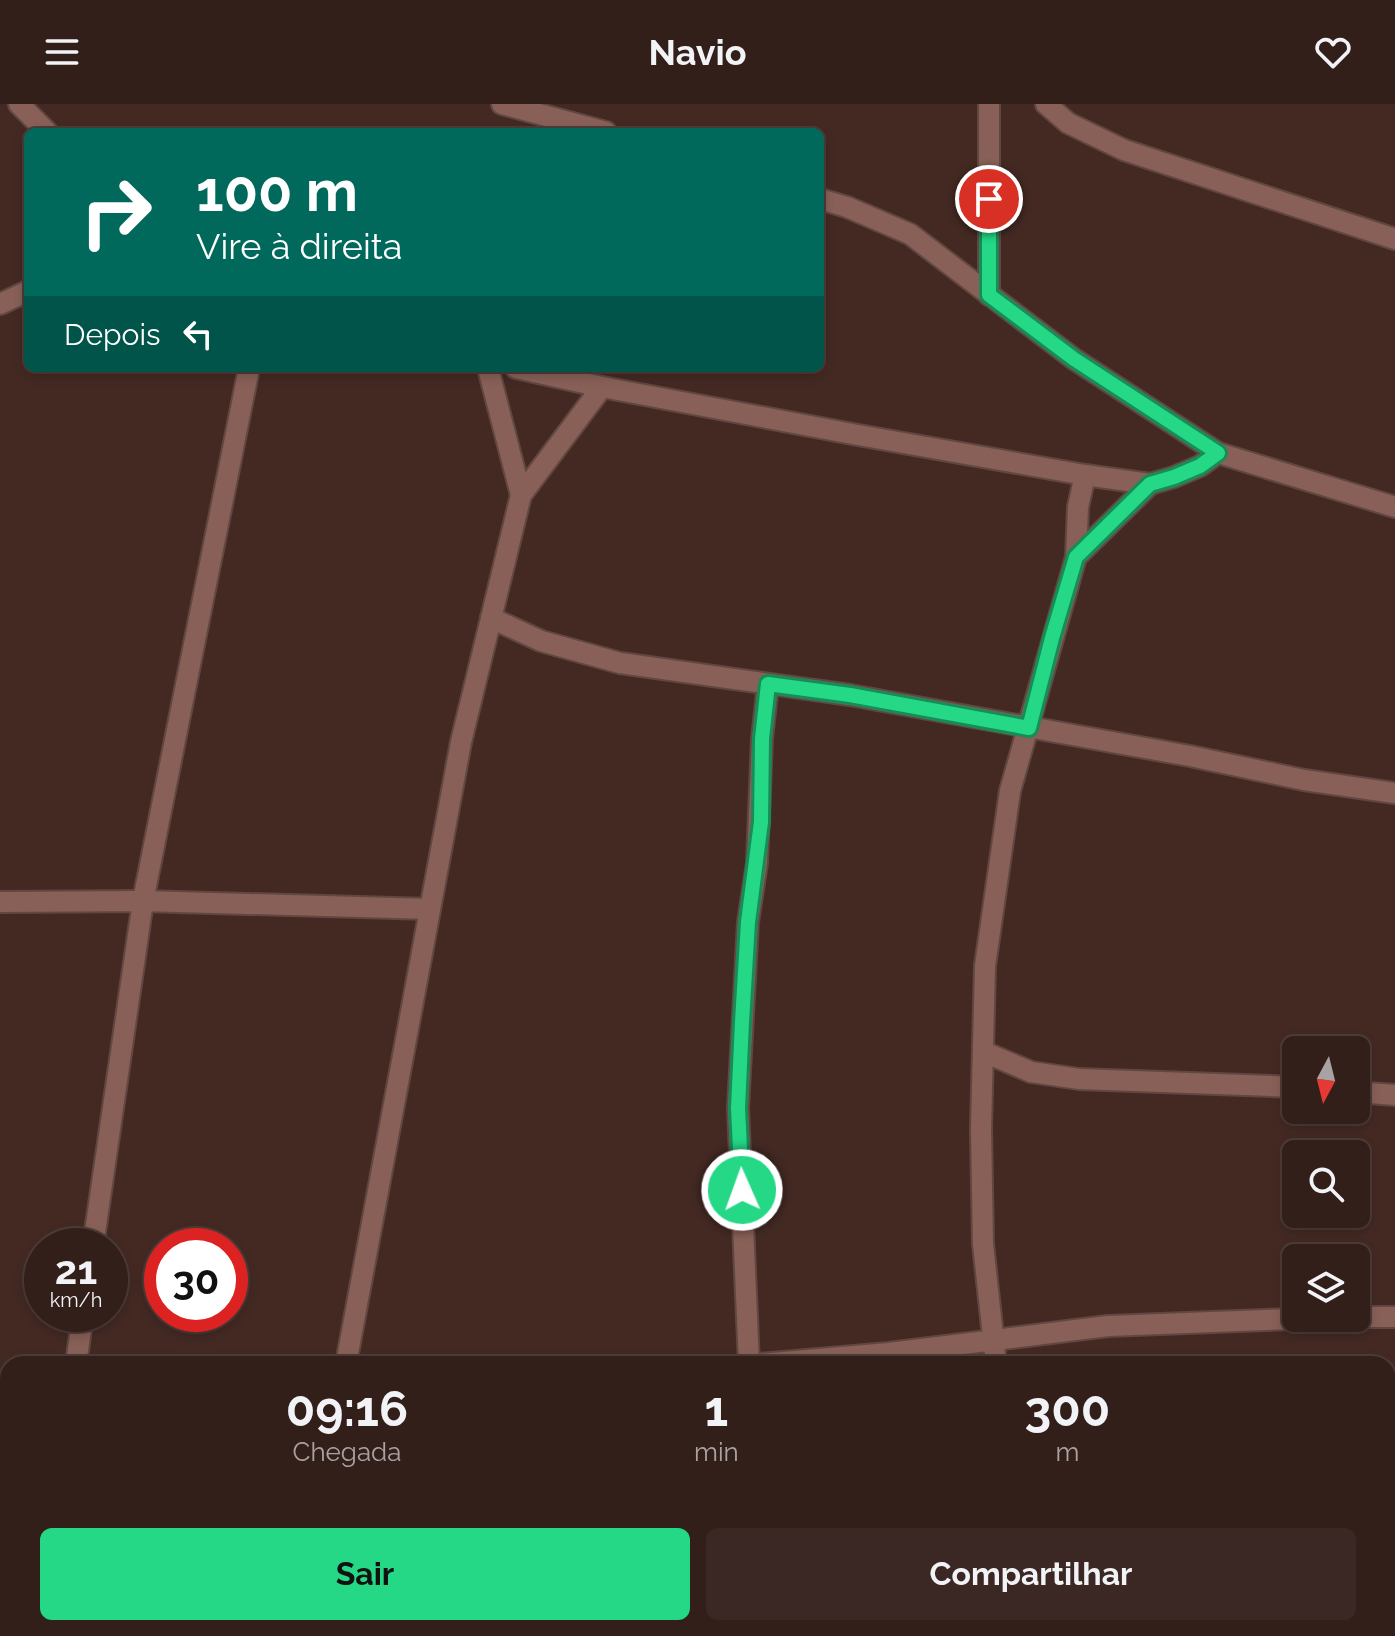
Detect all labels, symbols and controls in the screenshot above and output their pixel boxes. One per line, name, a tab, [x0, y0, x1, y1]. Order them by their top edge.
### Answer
icon: menu	[40, 30, 84, 74]
icon: heart	[1311, 30, 1355, 74]
text: Navio	[648, 31, 747, 73]
text: 100 m	[196, 158, 358, 224]
icon: right	[64, 160, 168, 264]
pin	[955, 165, 1023, 233]
icon: arrive	[967, 177, 1011, 221]
text: Vire à direita	[196, 225, 402, 267]
icon: left	[176, 312, 220, 356]
text: Depois	[64, 317, 160, 352]
north arrow	[1282, 1036, 1370, 1124]
map controls	[1282, 1036, 1370, 1332]
button: search	[1282, 1140, 1370, 1228]
position arrow	[700, 1148, 784, 1232]
speed limit sign: 30	[144, 1228, 248, 1332]
button: layers	[1282, 1244, 1370, 1332]
text: 21	[55, 1246, 97, 1293]
text: km/h	[50, 1288, 102, 1312]
text: 09:16	[286, 1381, 408, 1437]
text: 1	[704, 1381, 728, 1437]
text: 300	[1024, 1381, 1110, 1437]
text: Chegada	[293, 1437, 401, 1467]
text: min	[694, 1437, 739, 1467]
text: m	[1055, 1437, 1079, 1467]
button: Sair	[40, 1528, 690, 1620]
button: Compartilhar	[706, 1528, 1356, 1620]

